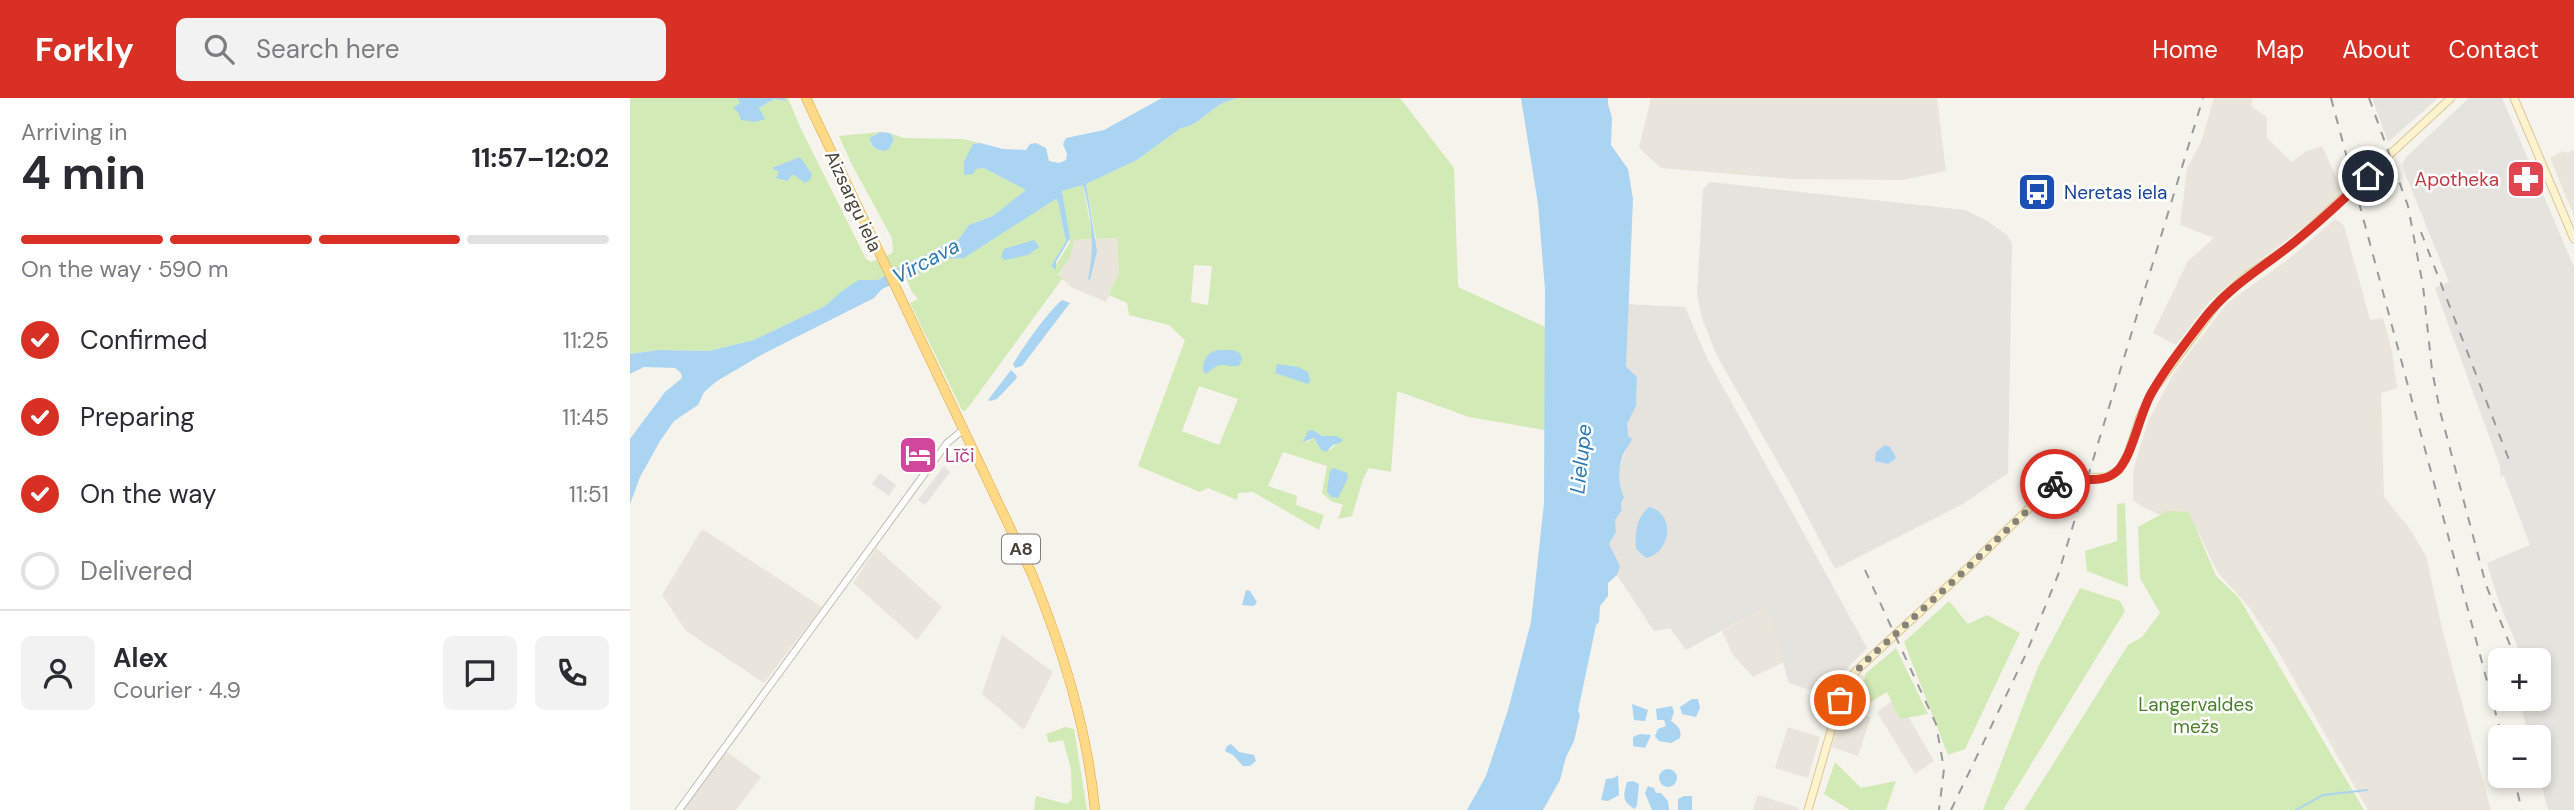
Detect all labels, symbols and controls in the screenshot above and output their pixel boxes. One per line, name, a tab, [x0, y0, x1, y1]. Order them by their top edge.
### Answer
search box	[176, 18, 666, 81]
text: Forkly	[35, 28, 134, 71]
icon: search	[200, 30, 238, 68]
text: Search here	[256, 32, 399, 66]
text: Home	[2152, 34, 2218, 65]
text: Map	[2256, 34, 2304, 65]
text: About	[2342, 34, 2411, 65]
text: Contact	[2449, 34, 2539, 65]
text: Arriving in	[21, 117, 127, 147]
text: 11:57–12:02	[472, 141, 609, 175]
text: 4 min	[21, 143, 146, 203]
pin	[2338, 146, 2398, 206]
street label: Aizsargu iela	[819, 147, 888, 256]
icon: home	[2349, 157, 2387, 195]
pharmacy icon: Apotheka	[2505, 158, 2547, 200]
place label: Apotheka	[2415, 167, 2499, 192]
bus stop icon: Neretas iela	[2016, 171, 2058, 213]
place label: Neretas iela	[2064, 180, 2167, 205]
water label: Vircava	[887, 232, 965, 290]
text: On the way · 590 m	[21, 254, 229, 284]
icon: check	[21, 321, 59, 359]
text: Confirmed	[80, 323, 207, 357]
text: 11:25	[563, 325, 609, 355]
icon: check	[21, 398, 59, 436]
text: Preparing	[80, 400, 195, 434]
text: 11:45	[562, 402, 609, 432]
water label: Lielupe	[1563, 423, 1599, 495]
hotel icon: Līči	[897, 434, 939, 476]
place label: Līči	[945, 443, 975, 468]
courier	[2020, 449, 2090, 519]
icon: bike	[2036, 465, 2074, 503]
icon: check	[21, 475, 59, 513]
text: On the way	[80, 477, 216, 511]
text: 11:51	[569, 479, 609, 509]
road number: A8	[1002, 534, 1040, 564]
text: Delivered	[80, 554, 193, 588]
button: person	[21, 636, 95, 710]
button: chat	[443, 636, 517, 710]
button: phone	[535, 636, 609, 710]
text: Alex	[113, 641, 168, 675]
map controls	[2488, 648, 2551, 788]
button: +	[2488, 648, 2551, 711]
pin	[1810, 670, 1870, 730]
text: Courier · 4.9	[113, 675, 241, 705]
icon: bag	[1821, 681, 1859, 719]
park label: Langervaldes mežs	[2138, 692, 2254, 739]
button: −	[2488, 725, 2551, 788]

